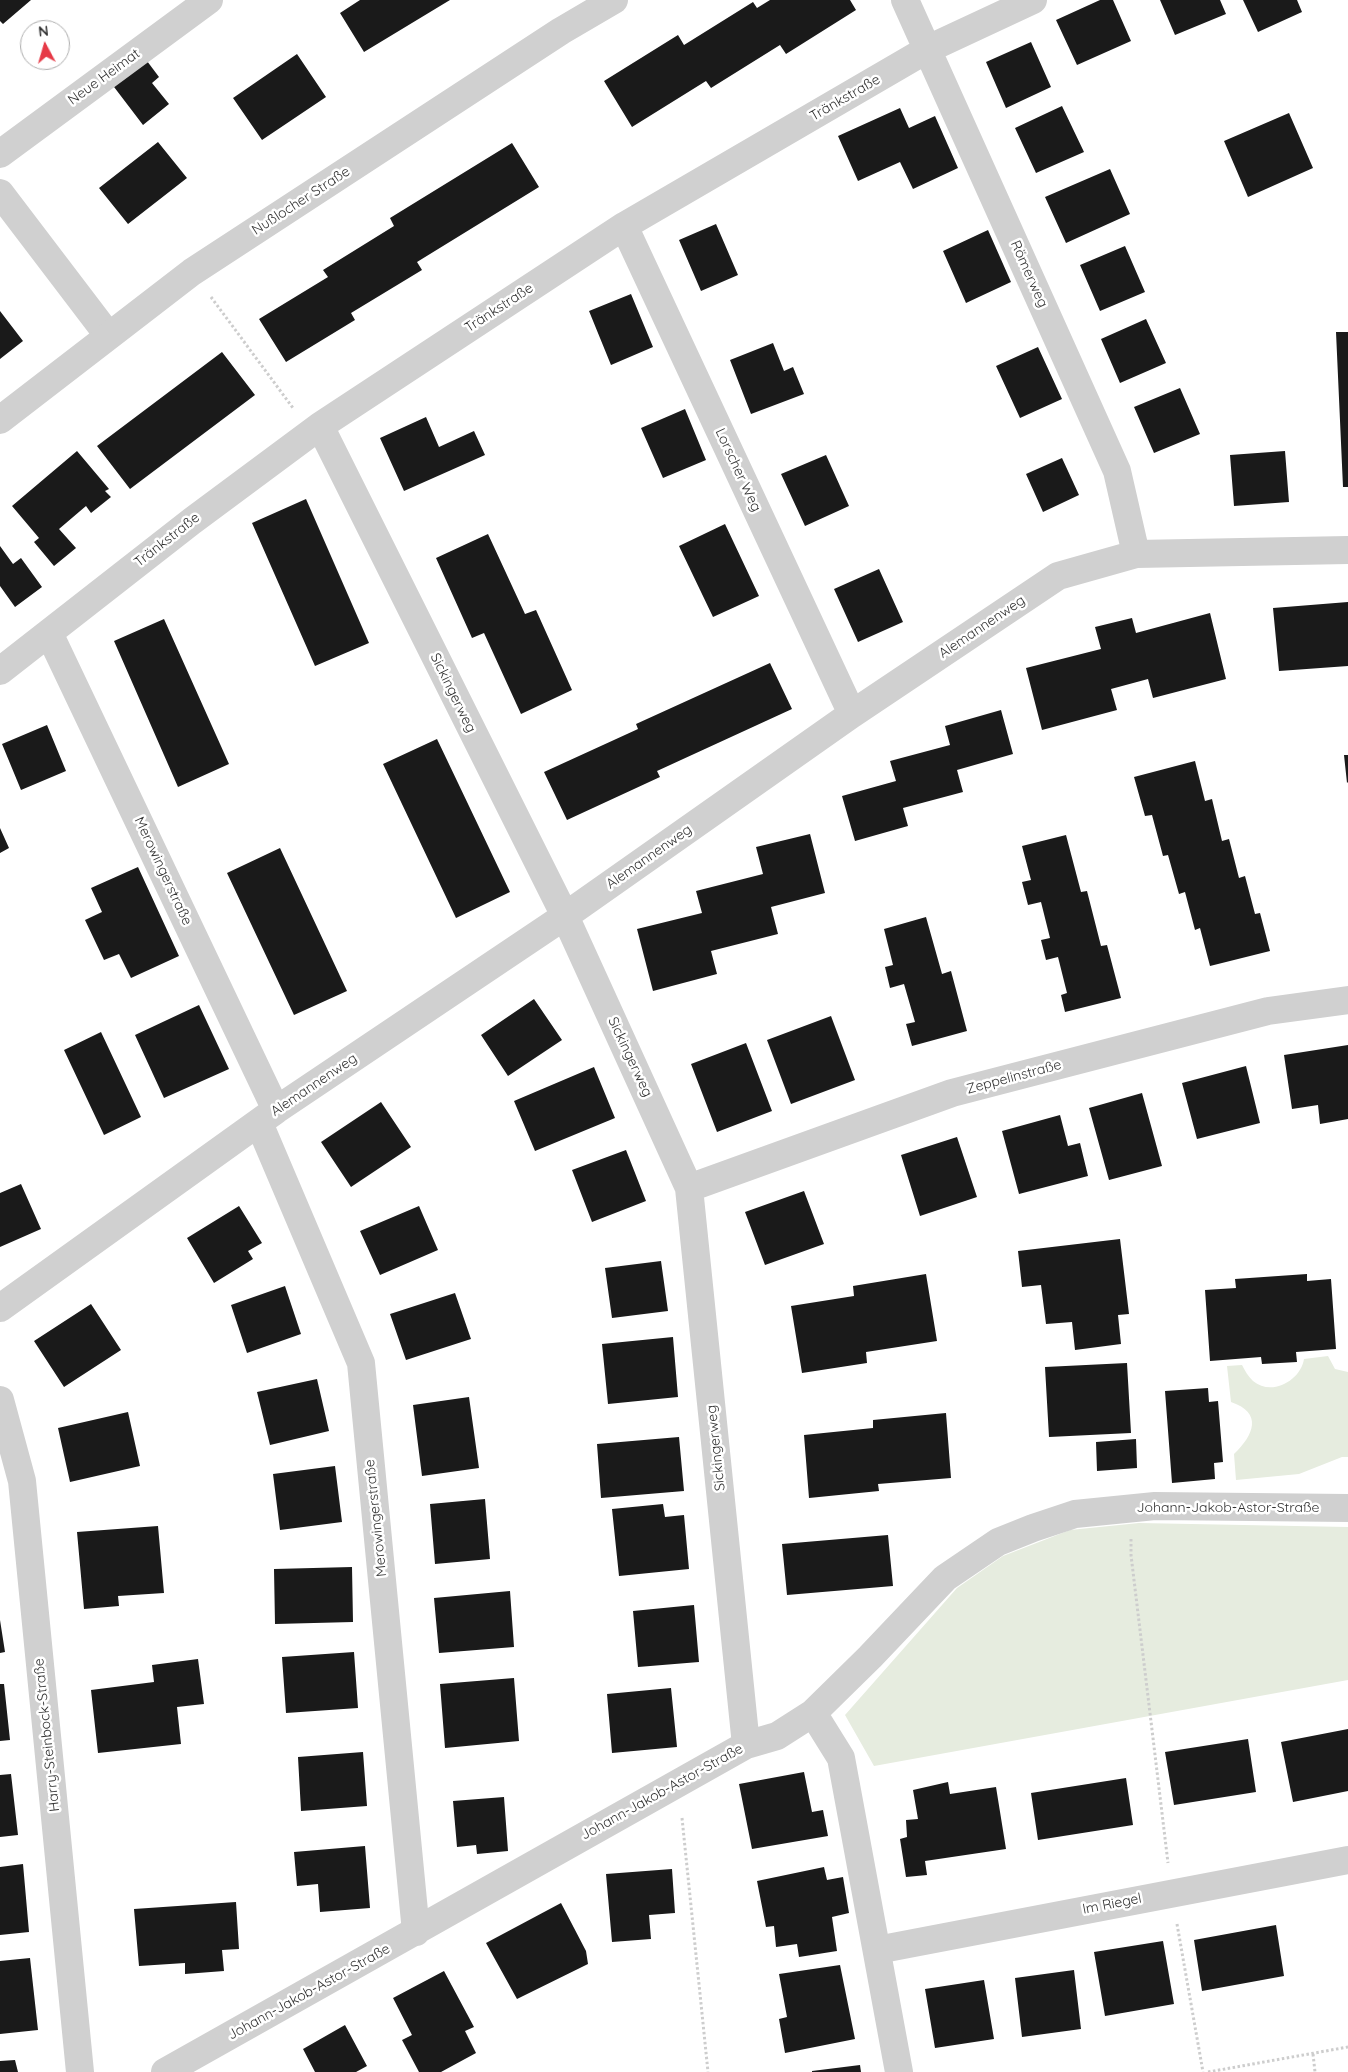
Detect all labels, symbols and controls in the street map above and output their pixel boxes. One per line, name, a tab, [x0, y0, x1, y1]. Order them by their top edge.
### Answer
north arrow	[20, 20, 70, 70]
text: N	[37, 22, 50, 41]
street label: Neue Heimat	[65, 45, 143, 109]
street label: Tränkstraße	[807, 71, 883, 125]
street label: Nußlocher Straße	[249, 163, 353, 239]
street label: Römerweg	[1007, 238, 1051, 310]
street label: Tränkstraße	[462, 280, 536, 336]
street label: Lorscher Weg	[711, 426, 765, 514]
street label: Tränkstraße	[131, 509, 203, 571]
street label: Alemannenweg	[936, 592, 1028, 662]
street label: Sickingerweg	[427, 651, 479, 735]
street label: Merowingerstraße	[130, 814, 196, 928]
street label: Alemannenweg	[603, 821, 695, 893]
street label: Sickingerweg	[604, 1014, 656, 1100]
street label: Alemannenweg	[268, 1050, 360, 1120]
street label: Zeppelinstraße	[965, 1056, 1063, 1098]
street label: Sickingerweg	[703, 1404, 729, 1492]
street label: Merowingerstraße	[361, 1459, 391, 1577]
street label: Johann-Jakob-Astor-Straße	[1137, 1500, 1319, 1516]
street label: Harry-Steinbock-Straße	[31, 1657, 63, 1813]
street label: Johann-Jakob-Astor-Straße	[578, 1740, 746, 1844]
street label: Im Riegel	[1081, 1890, 1143, 1918]
street label: Johann-Jakob-Astor-Straße	[225, 1940, 393, 2044]

